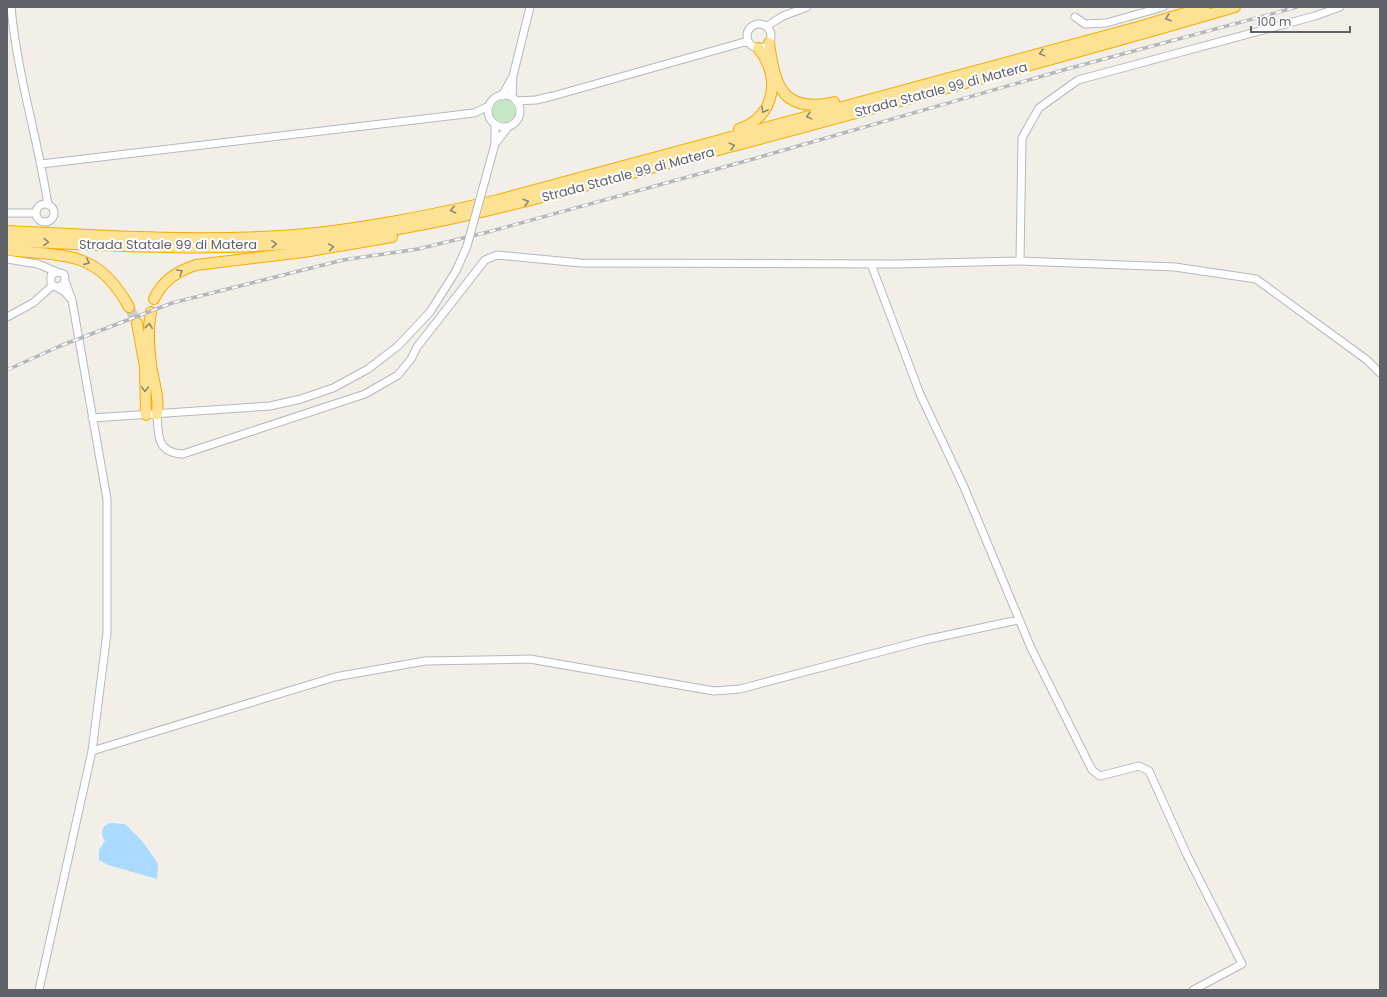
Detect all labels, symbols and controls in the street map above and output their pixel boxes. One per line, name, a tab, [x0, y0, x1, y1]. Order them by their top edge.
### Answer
scale bar	[1251, 8, 1350, 34]
one-way arrow	[1164, 13, 1171, 22]
text: 100 m	[1257, 13, 1291, 30]
one-way arrow	[1039, 48, 1046, 56]
street label: Strada Statale 99 di Matera	[853, 57, 1030, 122]
one-way arrow	[762, 106, 769, 113]
one-way arrow	[806, 111, 813, 120]
street label: Strada Statale 99 di Matera	[540, 142, 717, 207]
one-way arrow	[729, 142, 736, 151]
one-way arrow	[522, 198, 529, 207]
one-way arrow	[450, 205, 456, 213]
street label: Strada Statale 99 di Matera	[79, 235, 257, 254]
one-way arrow	[43, 238, 49, 247]
one-way arrow	[271, 240, 277, 249]
one-way arrow	[328, 244, 335, 252]
one-way arrow	[82, 257, 90, 265]
one-way arrow	[176, 269, 183, 276]
one-way arrow	[144, 323, 153, 329]
one-way arrow	[141, 386, 149, 392]

